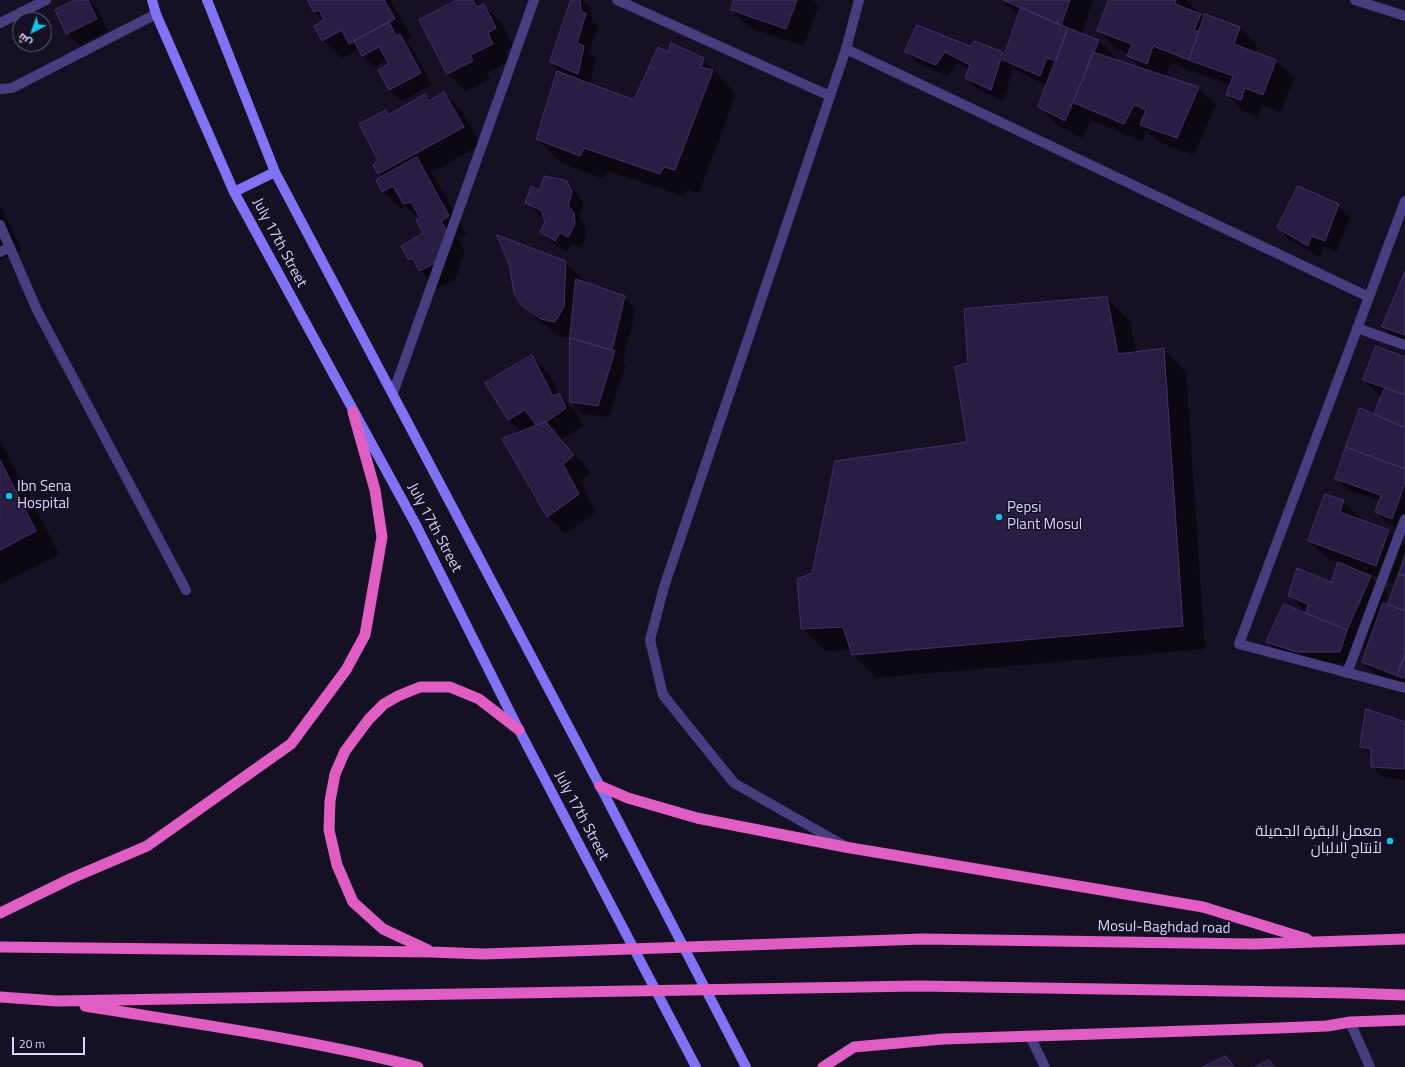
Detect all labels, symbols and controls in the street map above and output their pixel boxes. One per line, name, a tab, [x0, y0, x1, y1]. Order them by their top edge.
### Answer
north arrow	[12, 12, 52, 52]
text: ش	[14, 30, 35, 51]
street label: July 17th Street	[248, 195, 310, 291]
place label: Ibn Sena Hospital	[17, 478, 71, 513]
street label: July 17th Street	[403, 480, 465, 576]
marker: Ibn Sena Hospital	[4, 491, 14, 501]
place label: Pepsi Plant Mosul	[1007, 499, 1082, 534]
marker: Pepsi Plant Mosul	[994, 512, 1004, 522]
street label: July 17th Street	[550, 768, 612, 864]
place label: معمل البقرة الجميلة لأنتاج الالبان	[1255, 823, 1382, 858]
marker: معمل البقرة الجميلة لأنتاج الالبان	[1385, 836, 1395, 846]
street label: Mosul-Baghdad road	[1097, 918, 1231, 938]
scale bar	[14, 1029, 87, 1055]
text: 20 m	[19, 1034, 45, 1053]

